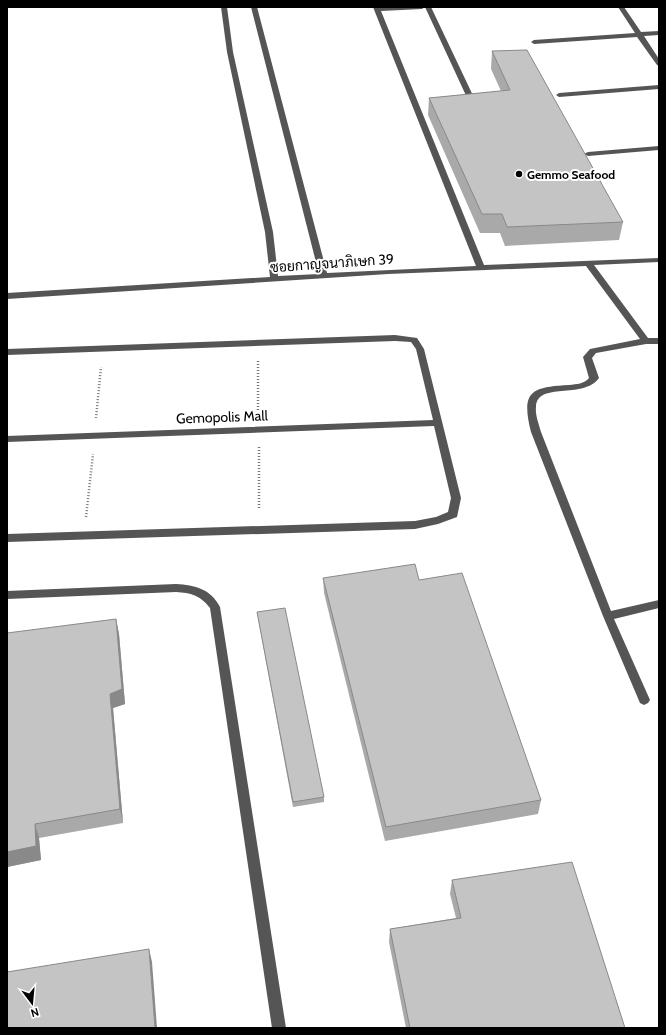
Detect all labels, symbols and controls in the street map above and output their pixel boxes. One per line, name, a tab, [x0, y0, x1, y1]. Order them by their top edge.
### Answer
place label: Gemmo Seafood	[527, 167, 615, 182]
marker: Gemmo Seafood	[514, 169, 524, 179]
street label: ซอยกาญจนาภิเษก 39	[270, 250, 395, 276]
street label: Gemopolis Mall	[176, 406, 269, 428]
north arrow	[12, 983, 52, 1023]
text: N	[29, 1005, 40, 1020]

